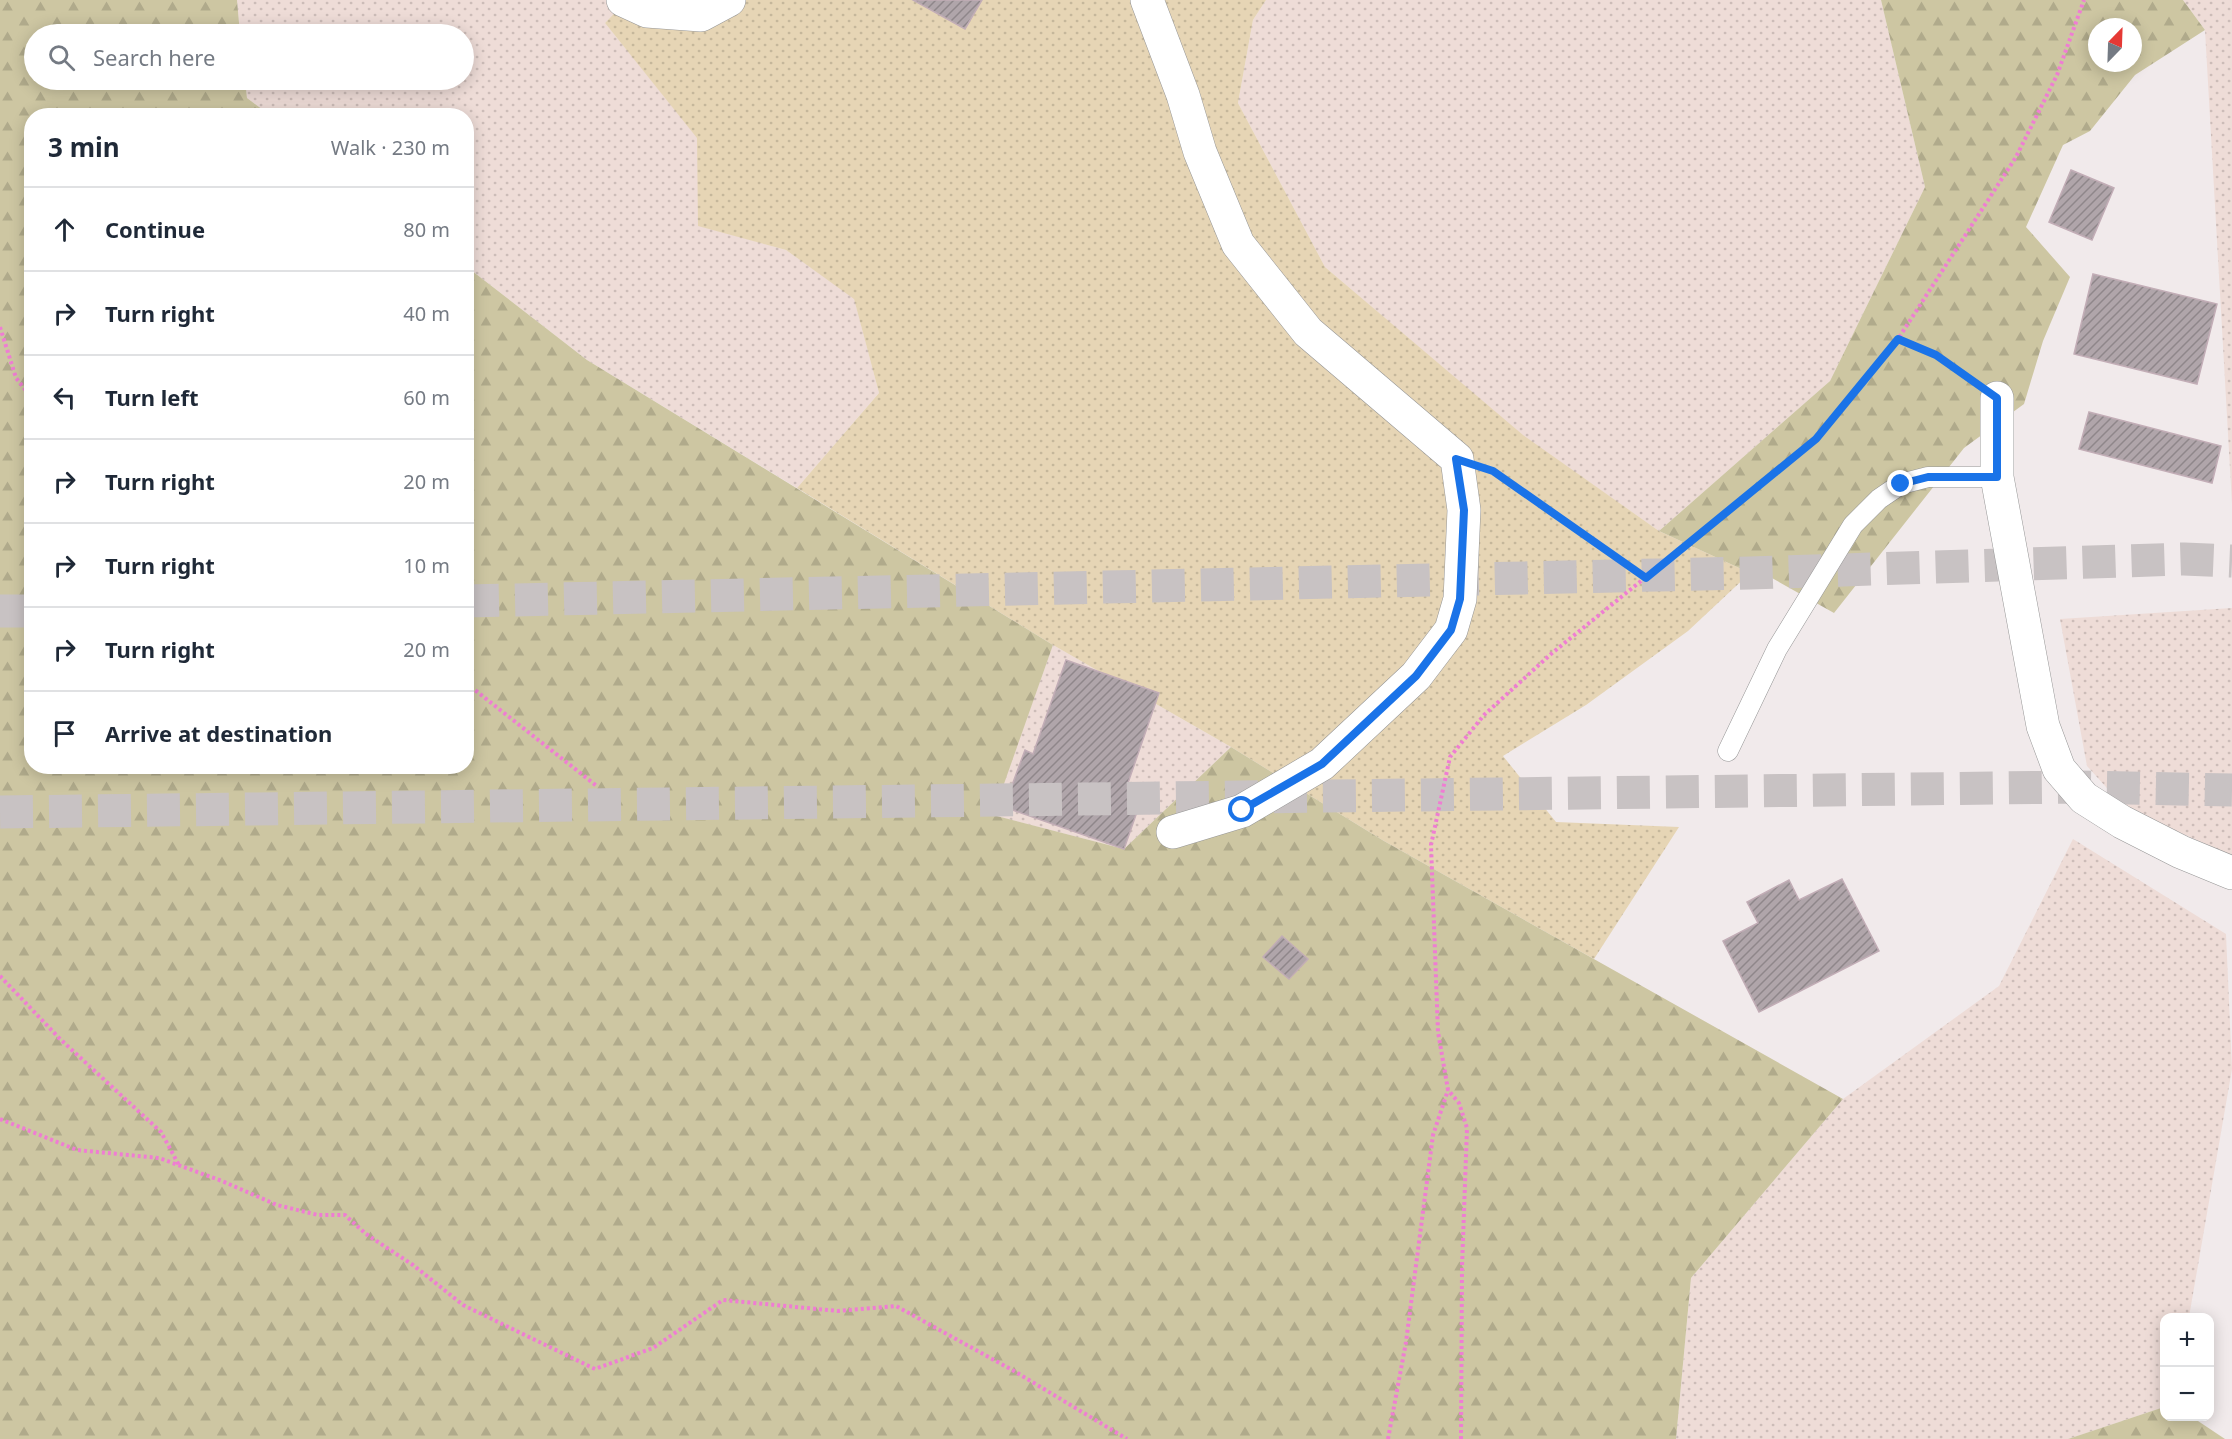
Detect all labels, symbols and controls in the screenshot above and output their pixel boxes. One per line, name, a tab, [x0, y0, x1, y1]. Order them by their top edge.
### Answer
north arrow	[2088, 18, 2142, 72]
search box	[24, 24, 474, 90]
icon: search	[45, 41, 78, 74]
text: Search here	[93, 42, 215, 72]
text: 3 min	[48, 129, 120, 165]
text: Walk · 230 m	[331, 134, 450, 161]
icon: ahead	[48, 213, 81, 246]
text: Continue	[105, 214, 205, 244]
text: 80 m	[403, 216, 450, 243]
icon: right	[48, 297, 81, 330]
text: Turn right	[105, 298, 215, 328]
text: 40 m	[403, 300, 450, 327]
icon: left	[48, 381, 81, 414]
text: Turn left	[105, 382, 199, 412]
text: 60 m	[403, 384, 450, 411]
icon: right	[48, 465, 81, 498]
text: Turn right	[105, 466, 215, 496]
text: 20 m	[403, 468, 450, 495]
route end	[1887, 470, 1913, 496]
icon: right	[48, 549, 81, 582]
text: Turn right	[105, 550, 215, 580]
text: 10 m	[403, 552, 450, 579]
icon: right	[48, 633, 81, 666]
text: Turn right	[105, 634, 215, 664]
text: 20 m	[403, 636, 450, 663]
icon: arrive	[48, 717, 81, 750]
text: Arrive at destination	[105, 718, 332, 748]
route start	[1228, 796, 1254, 822]
map controls	[2160, 1313, 2214, 1421]
button: +	[2160, 1313, 2214, 1367]
button: −	[2160, 1367, 2214, 1421]

